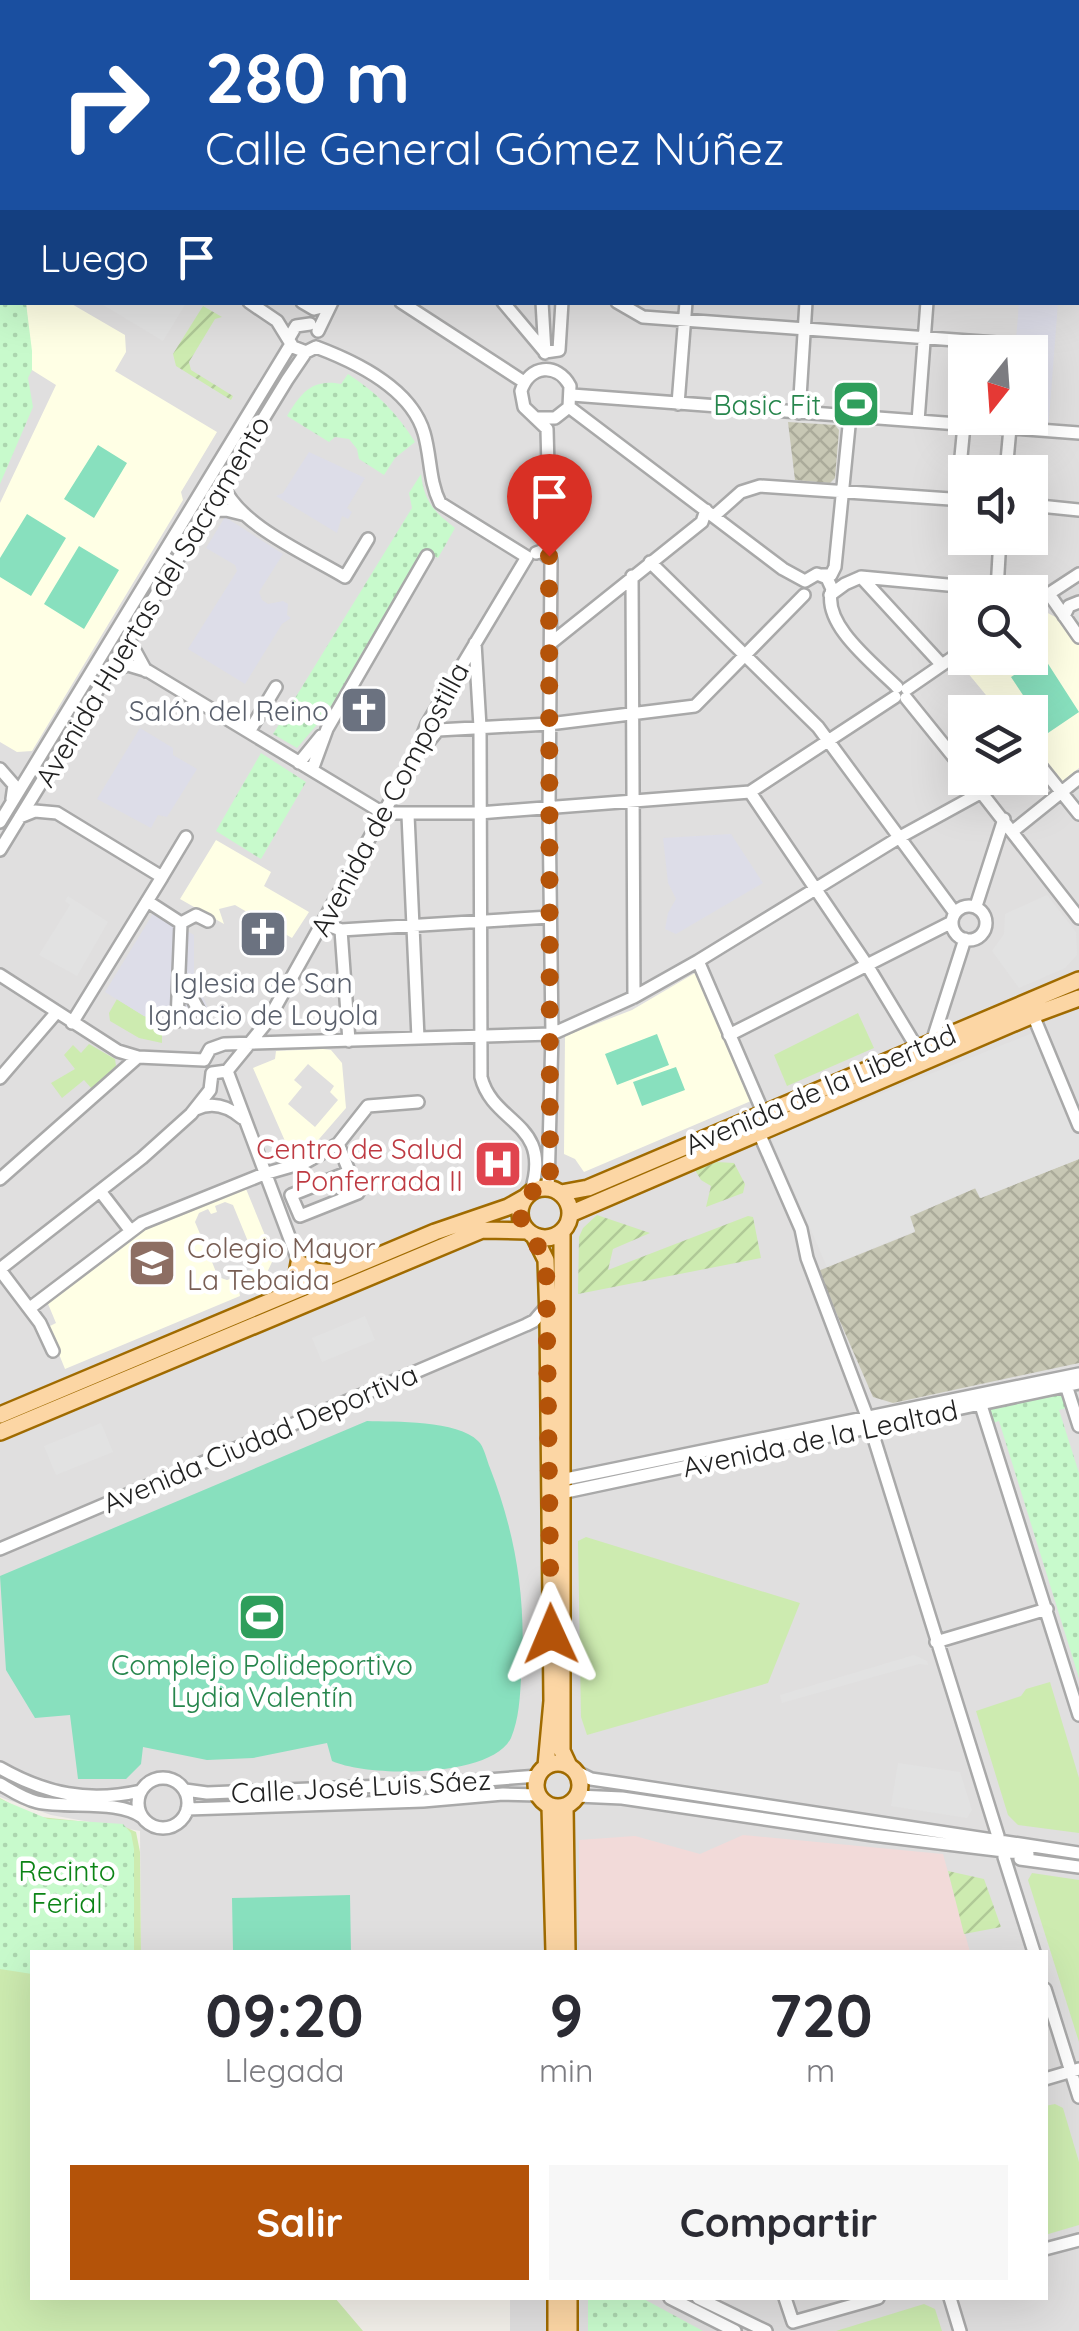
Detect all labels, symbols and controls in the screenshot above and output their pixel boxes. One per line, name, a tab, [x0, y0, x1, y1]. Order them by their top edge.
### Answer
text: 280 m	[205, 33, 410, 121]
icon: right	[40, 40, 170, 170]
text: Calle General Gómez Núñez	[205, 120, 785, 176]
icon: arrive	[169, 230, 224, 285]
text: Luego	[40, 234, 149, 282]
north arrow	[948, 335, 1048, 435]
map controls	[948, 335, 1048, 795]
sports icon: Basic Fit	[830, 378, 882, 430]
place label: Basic Fit	[713, 387, 821, 422]
street label: Avenida Huertas del Sacramento	[27, 409, 277, 793]
pin	[507, 454, 592, 557]
button: sound	[948, 455, 1048, 555]
icon: arrive	[522, 469, 577, 524]
button: search	[948, 575, 1048, 675]
street label: Avenida de Compostilla	[302, 656, 476, 942]
church icon: Salón del Reino	[338, 684, 390, 736]
place label: Salón del Reino	[129, 693, 329, 728]
button: layers	[948, 695, 1048, 795]
church icon: Iglesia de San Ignacio de Loyola	[237, 908, 289, 960]
place label: Iglesia de San Ignacio de Loyola	[147, 965, 379, 1032]
street label: Avenida de la Libertad	[679, 1016, 961, 1162]
place label: Centro de Salud Ponferrada II	[256, 1131, 463, 1198]
hospital icon: Centro de Salud Ponferrada II	[472, 1138, 524, 1190]
place label: Colegio Mayor La Tebaida	[187, 1230, 376, 1297]
school or university icon: Colegio Mayor La Tebaida	[126, 1237, 178, 1289]
street label: Avenida Ciudad Deportiva	[97, 1356, 423, 1520]
street label: Avenida de la Lealtad	[679, 1392, 961, 1484]
position arrow	[499, 1582, 603, 1686]
sports icon: Complejo Polideportivo Lydia Valentín	[236, 1591, 288, 1643]
place label: Complejo Polideportivo Lydia Valentín	[111, 1647, 413, 1714]
street label: Calle José Luis Sáez	[230, 1762, 492, 1810]
park label: Recinto Ferial	[18, 1853, 116, 1920]
text: 09:20	[205, 1977, 364, 2052]
text: 9	[549, 1977, 583, 2052]
text: 720	[769, 1977, 873, 2052]
text: Llegada	[224, 2050, 344, 2090]
text: min	[539, 2050, 593, 2090]
text: m	[806, 2050, 835, 2090]
button: Salir	[70, 2165, 529, 2280]
button: Compartir	[549, 2165, 1008, 2280]

